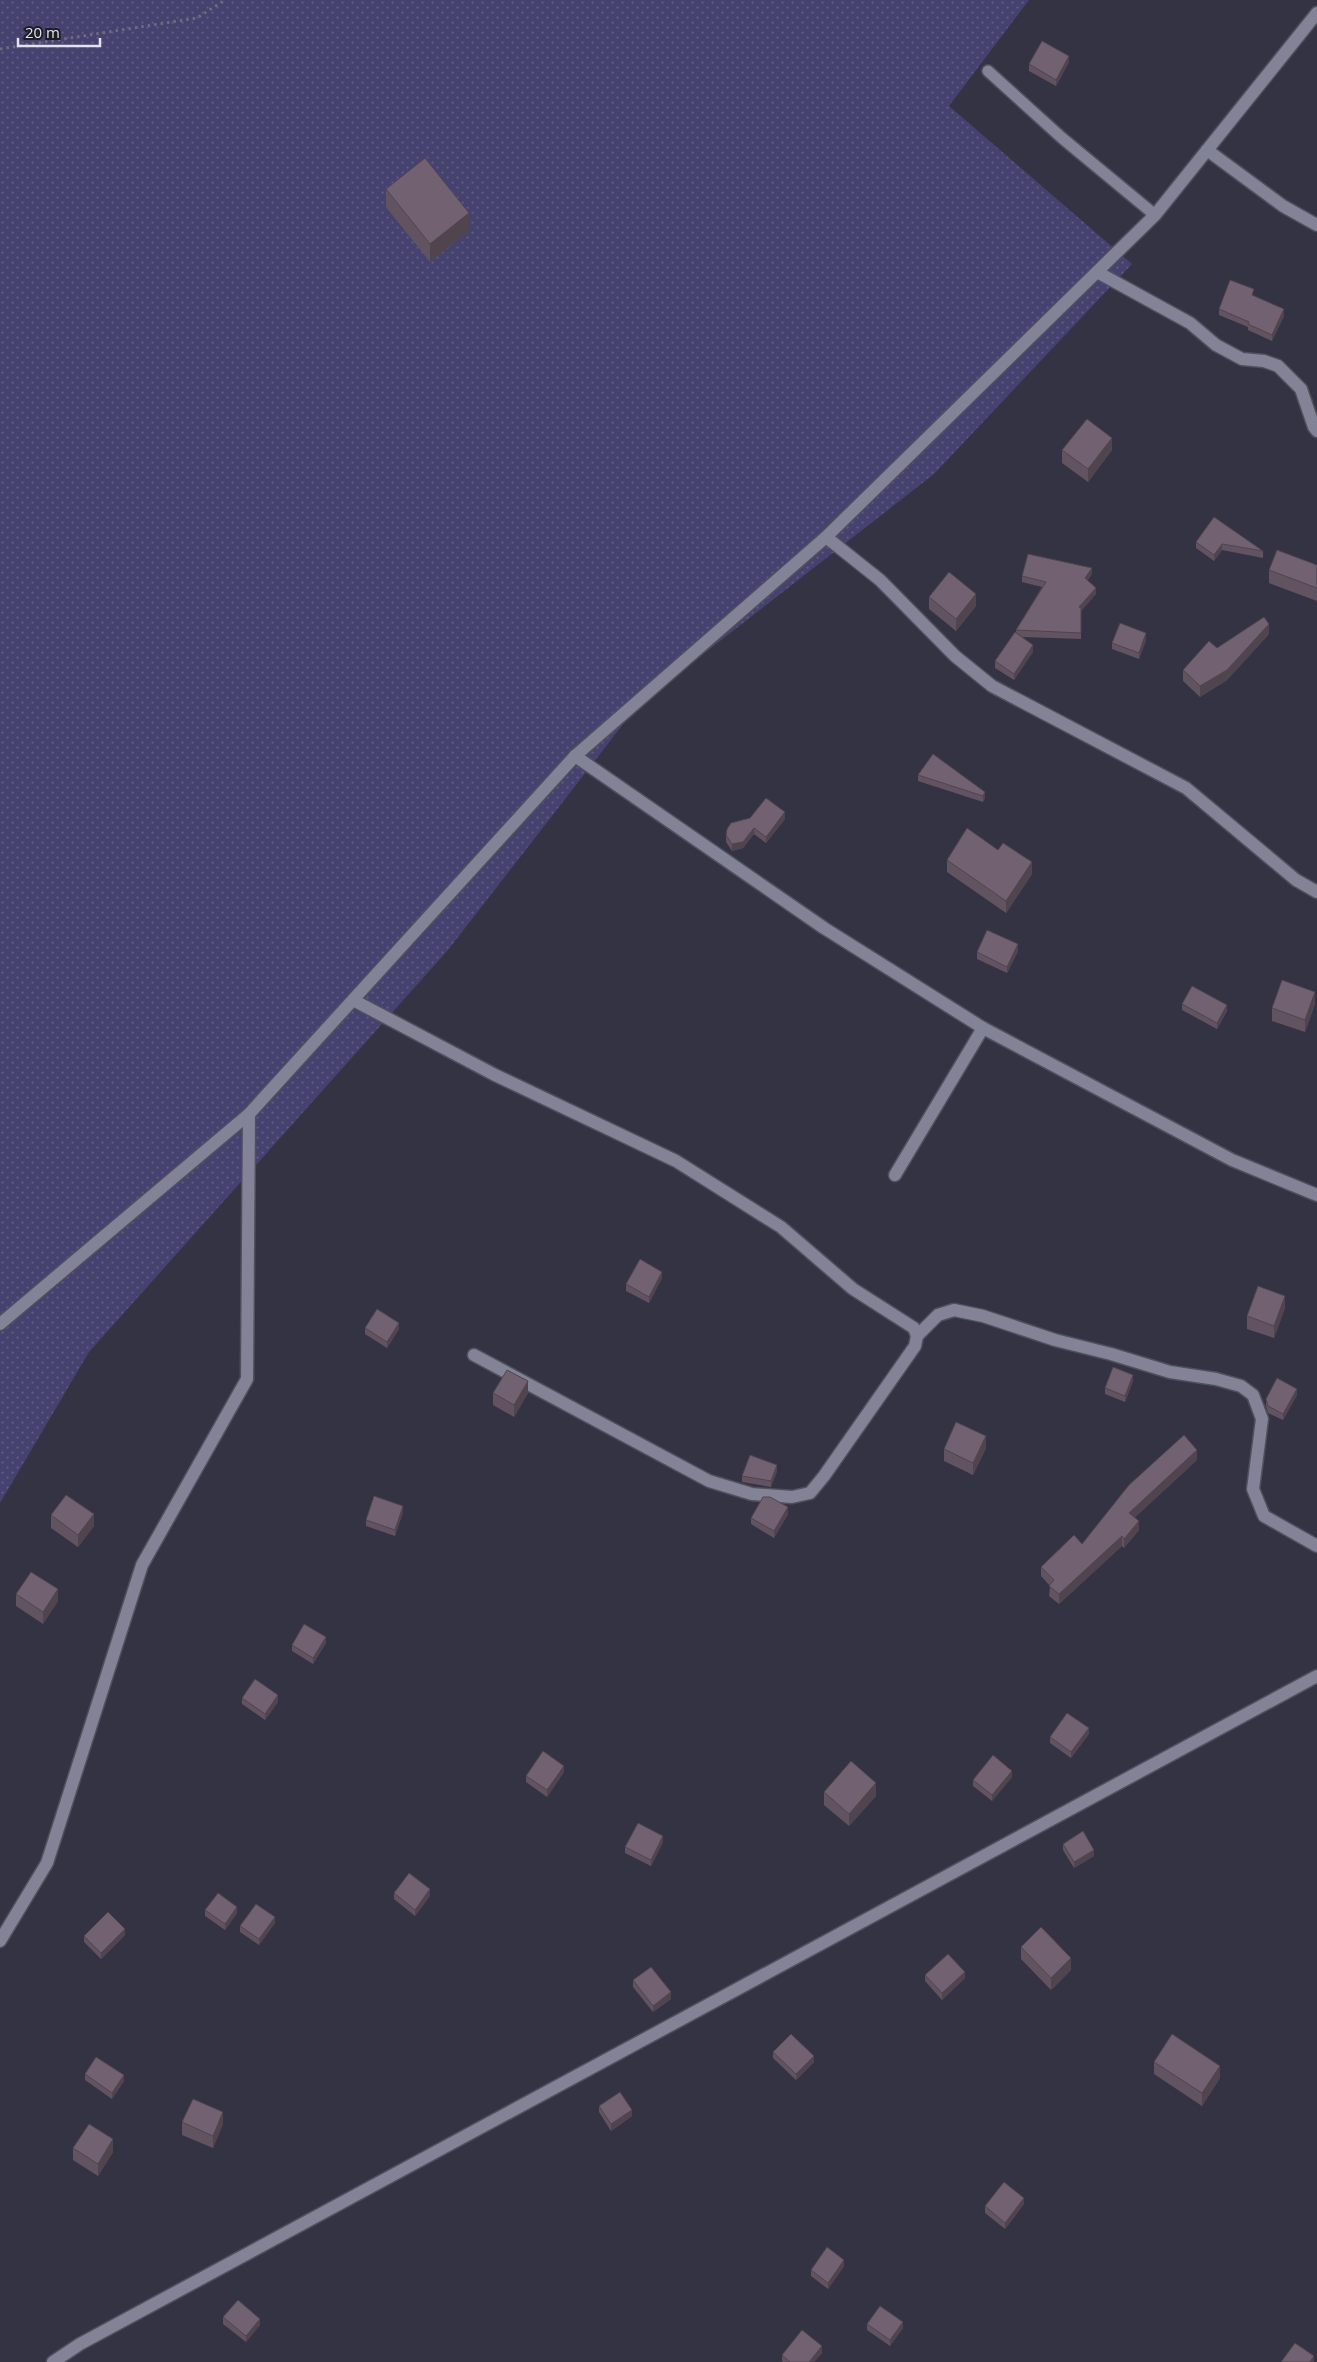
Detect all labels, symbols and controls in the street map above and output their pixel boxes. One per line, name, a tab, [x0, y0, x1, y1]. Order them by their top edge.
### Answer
scale bar	[18, 15, 100, 47]
text: 20 m	[25, 22, 60, 42]

